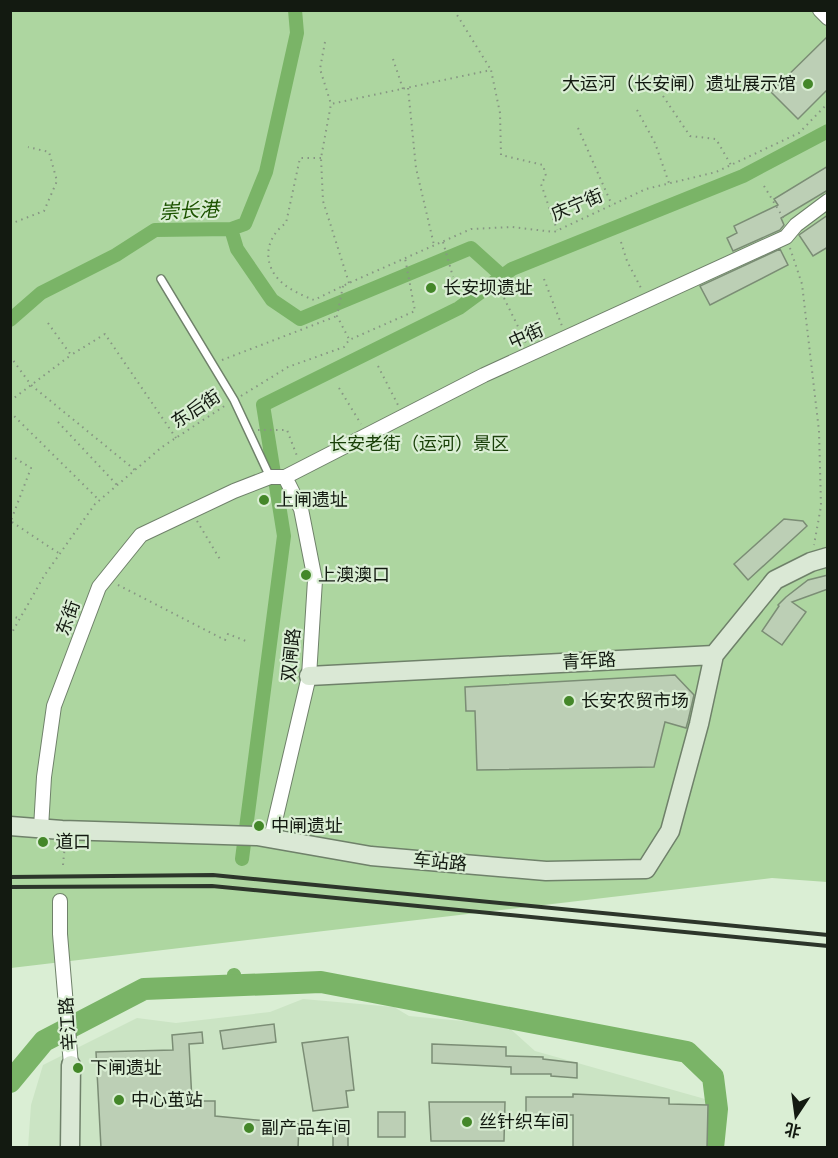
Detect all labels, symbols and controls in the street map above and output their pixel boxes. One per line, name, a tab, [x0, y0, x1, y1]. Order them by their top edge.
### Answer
place label: 大运河（长安闸）遗址展示馆	[562, 73, 796, 95]
marker: 大运河（长安闸）遗址展示馆	[801, 77, 815, 91]
street label: 庆宁街	[548, 184, 606, 226]
water label: 崇长港	[158, 198, 223, 224]
place label: 长安坝遗址	[443, 277, 533, 299]
marker: 长安坝遗址	[424, 281, 438, 295]
street label: 中街	[505, 319, 547, 353]
street label: 东后街	[167, 385, 225, 433]
park label: 长安老街（运河）景区	[329, 433, 509, 455]
place label: 上闸遗址	[276, 489, 348, 511]
marker: 上闸遗址	[257, 493, 271, 507]
place label: 上澳澳口	[318, 564, 390, 586]
marker: 上澳澳口	[299, 568, 313, 582]
street label: 东街	[52, 597, 84, 639]
street label: 双闸路	[277, 627, 305, 683]
street label: 青年路	[561, 649, 617, 673]
place label: 长安农贸市场	[581, 690, 689, 712]
marker: 长安农贸市场	[562, 694, 576, 708]
place label: 中闸遗址	[271, 815, 343, 837]
marker: 中闸遗址	[252, 819, 266, 833]
place label: 道口	[55, 831, 91, 853]
marker: 道口	[36, 835, 50, 849]
street label: 车站路	[412, 849, 468, 875]
street label: 辛江路	[55, 996, 81, 1052]
place label: 下闸遗址	[90, 1057, 162, 1079]
marker: 下闸遗址	[71, 1061, 85, 1075]
north arrow	[766, 1086, 826, 1146]
place label: 中心茧站	[131, 1089, 203, 1111]
marker: 中心茧站	[112, 1093, 126, 1107]
place label: 丝针织车间	[479, 1111, 569, 1133]
marker: 丝针织车间	[460, 1115, 474, 1129]
place label: 副产品车间	[261, 1117, 351, 1139]
text: 北	[783, 1119, 803, 1141]
marker: 副产品车间	[242, 1121, 256, 1135]

